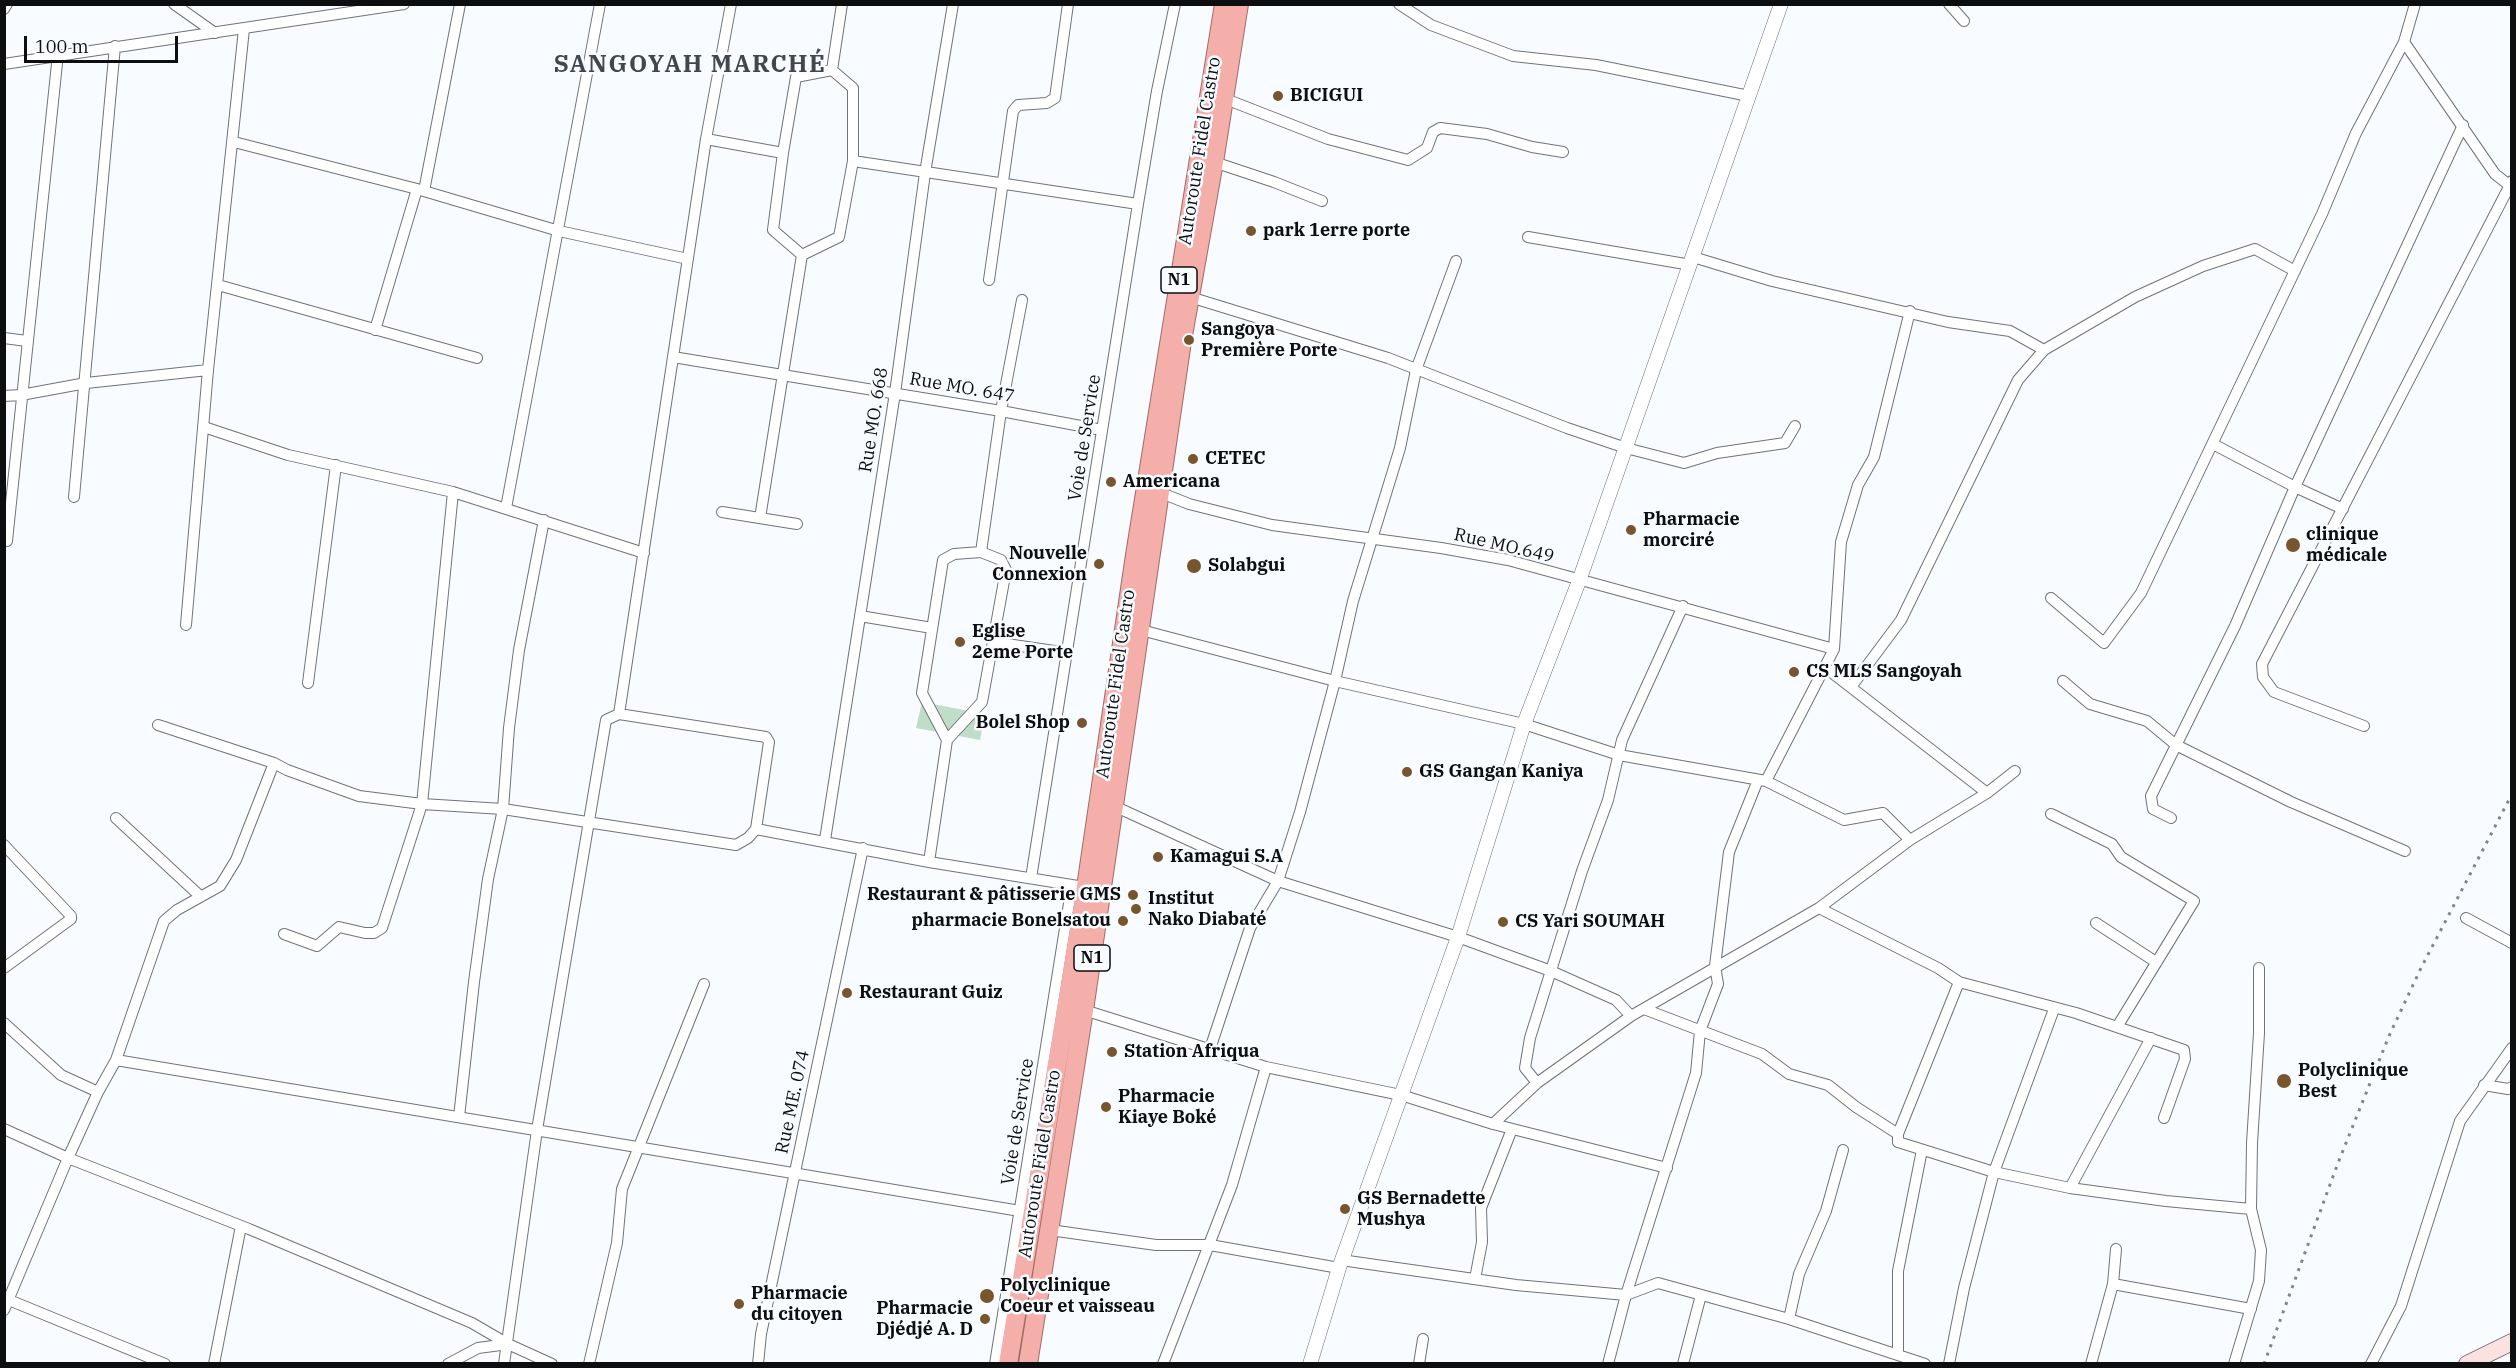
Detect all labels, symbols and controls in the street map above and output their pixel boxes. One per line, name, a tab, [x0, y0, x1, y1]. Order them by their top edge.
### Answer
scale bar	[27, 24, 182, 62]
text: 100 m	[35, 35, 89, 58]
district label: SANGOYAH MARCHÉ	[554, 51, 826, 79]
street label: Autoroute Fidel Castro	[1174, 55, 1226, 247]
place label: BICIGUI	[1290, 85, 1363, 107]
marker: BICIGUI	[1271, 89, 1285, 103]
place label: park 1erre porte	[1263, 220, 1410, 242]
marker: park 1erre porte	[1244, 224, 1258, 238]
road number: N1	[1161, 267, 1197, 293]
place label: Sangoya Première Porte	[1201, 319, 1337, 362]
marker: Sangoya Première Porte	[1182, 333, 1196, 347]
street label: Rue MO. 668	[855, 366, 893, 474]
street label: Rue MO. 647	[908, 368, 1016, 408]
street label: Voie de Service	[1064, 373, 1106, 503]
place label: CETEC	[1205, 448, 1265, 470]
marker: CETEC	[1186, 452, 1200, 466]
place label: Americana	[1123, 471, 1220, 493]
marker: Americana	[1104, 475, 1118, 489]
place label: Pharmacie morciré	[1643, 509, 1740, 552]
marker: Pharmacie morciré	[1624, 523, 1638, 537]
street label: Rue MO.649	[1452, 524, 1556, 568]
place label: clinique médicale	[2306, 524, 2387, 566]
marker: clinique médicale	[2284, 536, 2302, 554]
place label: Nouvelle Connexion	[992, 543, 1087, 586]
place label: Solabgui	[1208, 555, 1285, 577]
marker: Nouvelle Connexion	[1092, 557, 1106, 571]
marker: Solabgui	[1185, 557, 1203, 575]
street label: Autoroute Fidel Castro	[1092, 588, 1140, 780]
place label: Eglise 2eme Porte	[972, 621, 1073, 664]
marker: Eglise 2eme Porte	[953, 635, 967, 649]
place label: CS MLS Sangoyah	[1806, 661, 1962, 683]
marker: CS MLS Sangoyah	[1787, 665, 1801, 679]
place label: Bolel Shop	[976, 712, 1070, 734]
marker: Bolel Shop	[1075, 716, 1089, 730]
place label: GS Gangan Kaniya	[1419, 761, 1584, 783]
marker: GS Gangan Kaniya	[1400, 765, 1414, 779]
place label: Kamagui S.A	[1170, 846, 1283, 868]
marker: Kamagui S.A	[1151, 850, 1165, 864]
place label: Restaurant & pâtisserie GMS	[867, 884, 1121, 906]
marker: Restaurant & pâtisserie GMS	[1126, 888, 1140, 902]
place label: Institut Nako Diabaté	[1148, 888, 1266, 930]
marker: Institut Nako Diabaté	[1129, 902, 1143, 916]
place label: pharmacie Bonelsatou	[912, 910, 1111, 932]
place label: CS Yari SOUMAH	[1515, 911, 1665, 933]
marker: pharmacie Bonelsatou	[1116, 914, 1130, 928]
marker: CS Yari SOUMAH	[1496, 915, 1510, 929]
road number: N1	[1074, 945, 1110, 971]
place label: Restaurant Guiz	[859, 982, 1002, 1004]
marker: Restaurant Guiz	[840, 986, 854, 1000]
place label: Station Afriqua	[1124, 1041, 1259, 1063]
marker: Station Afriqua	[1105, 1045, 1119, 1059]
street label: Rue ME. 074	[771, 1048, 815, 1156]
street label: Voie de Service	[997, 1057, 1039, 1187]
place label: Polyclinique Best	[2298, 1060, 2409, 1102]
street label: Autoroute Fidel Castro	[1014, 1068, 1066, 1260]
marker: Polyclinique Best	[2275, 1072, 2293, 1090]
place label: Pharmacie Kiaye Boké	[1118, 1086, 1216, 1128]
marker: Pharmacie Kiaye Boké	[1099, 1100, 1113, 1114]
place label: GS Bernadette Mushya	[1357, 1188, 1486, 1230]
marker: GS Bernadette Mushya	[1338, 1202, 1352, 1216]
place label: Polyclinique Coeur et vaisseau	[1000, 1275, 1155, 1318]
place label: Pharmacie du citoyen	[751, 1283, 848, 1326]
marker: Polyclinique Coeur et vaisseau	[978, 1287, 996, 1305]
marker: Pharmacie du citoyen	[732, 1297, 746, 1311]
place label: Pharmacie Djédjé A. D	[876, 1298, 973, 1340]
marker: Pharmacie Djédjé A. D	[978, 1312, 992, 1326]

